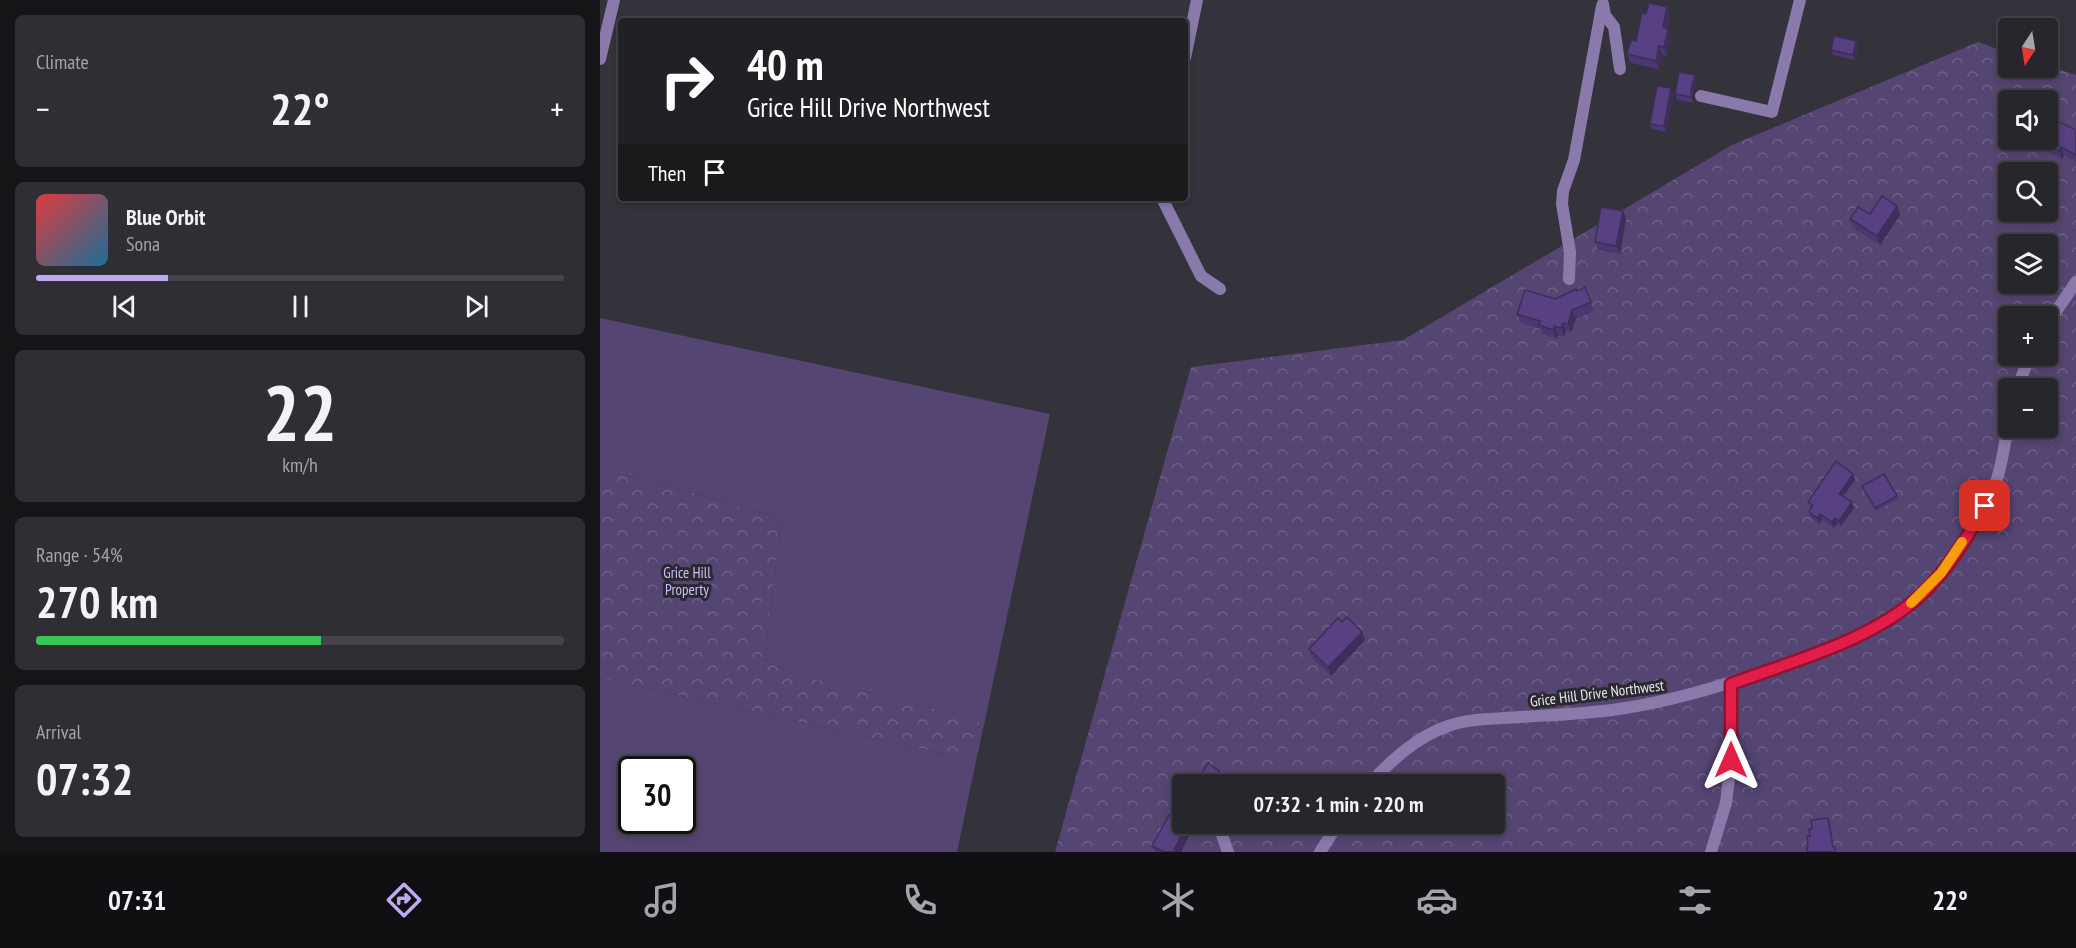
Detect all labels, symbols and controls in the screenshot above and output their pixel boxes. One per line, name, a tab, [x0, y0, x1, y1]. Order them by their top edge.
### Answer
north arrow	[1998, 18, 2058, 78]
map controls	[1998, 18, 2058, 438]
text: 40 m	[747, 37, 824, 92]
icon: right	[648, 42, 726, 120]
text: Climate	[36, 49, 89, 75]
text: 22°	[270, 79, 330, 137]
text: −	[36, 87, 50, 130]
text: +	[550, 87, 564, 130]
text: Grice Hill Drive Northwest	[747, 90, 990, 124]
button: sound	[1998, 90, 2058, 150]
icon: arrive	[698, 156, 731, 189]
text: Then	[648, 159, 686, 187]
button: search	[1998, 162, 2058, 222]
text: Blue Orbit	[126, 203, 205, 231]
text: Sona	[126, 231, 160, 257]
button: layers	[1998, 234, 2058, 294]
icon: previous	[108, 290, 141, 323]
icon: pause	[284, 290, 317, 323]
icon: next	[460, 290, 493, 323]
button: +	[1998, 306, 2058, 366]
text: 22	[263, 362, 337, 463]
button: −	[1998, 378, 2058, 438]
text: km/h	[282, 452, 318, 478]
pin	[1959, 480, 2010, 531]
icon: arrive	[1968, 489, 2001, 522]
text: Range · 54%	[36, 542, 123, 568]
park label: Grice Hill Property	[663, 563, 711, 599]
text: 270 km	[36, 572, 158, 630]
street label: Grice Hill Drive Northwest	[1529, 675, 1665, 711]
text: Arrival	[36, 719, 81, 745]
position arrow	[1699, 728, 1763, 792]
text: 07:32	[36, 749, 133, 807]
speed limit sign: 30	[618, 756, 696, 834]
text: 07:32 · 1 min · 220 m	[1253, 790, 1424, 818]
icon: directions	[383, 879, 425, 921]
icon: music	[641, 879, 683, 921]
icon: phone	[899, 879, 941, 921]
icon: climate	[1157, 879, 1199, 921]
icon: car	[1416, 879, 1458, 921]
icon: filters	[1674, 879, 1716, 921]
text: 07:31	[108, 883, 167, 917]
text: 22°	[1932, 883, 1968, 917]

